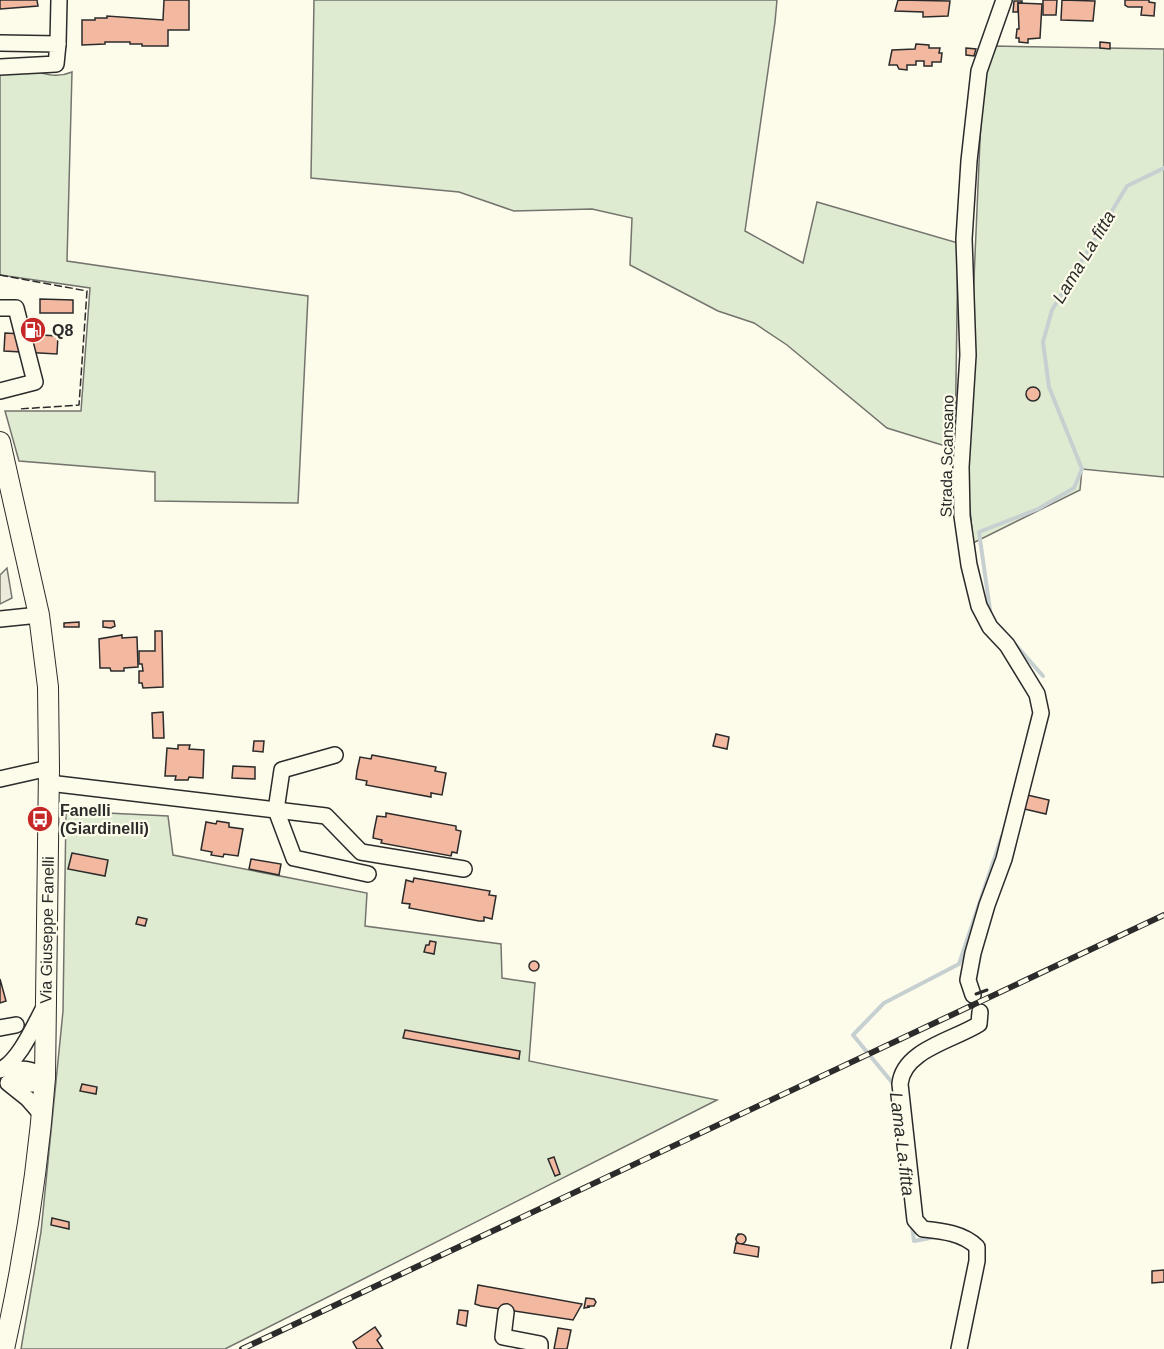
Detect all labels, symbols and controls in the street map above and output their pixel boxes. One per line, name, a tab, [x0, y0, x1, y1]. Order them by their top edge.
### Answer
water label: Lama La fitta	[1049, 207, 1119, 307]
fuel station icon: Q8	[18, 315, 48, 345]
place label: Q8	[52, 322, 73, 339]
street label: Strada Scansano	[937, 394, 957, 518]
place label: Fanelli (Giardinelli)	[60, 802, 149, 837]
bus stop icon: Fanelli (Giardinelli)	[25, 804, 55, 834]
street label: Via Giuseppe Fanelli	[37, 856, 57, 1004]
water label: Lama La fitta	[886, 1091, 918, 1197]

